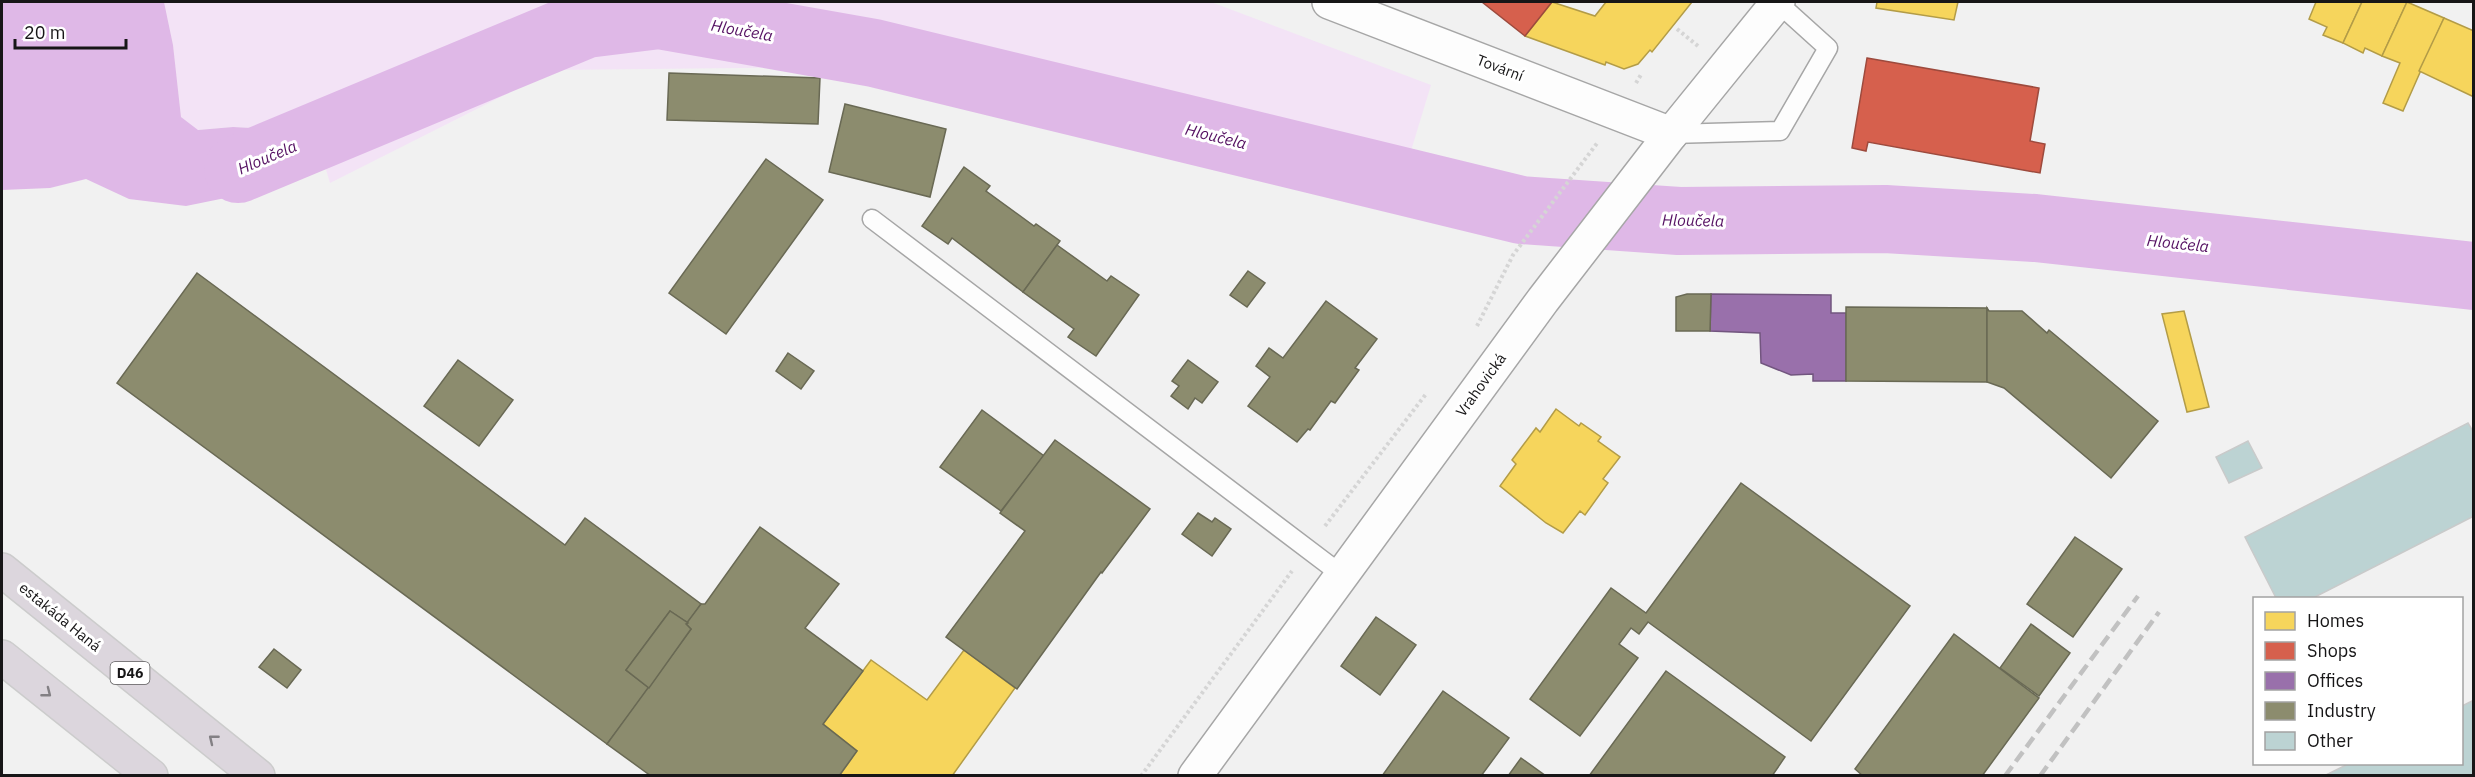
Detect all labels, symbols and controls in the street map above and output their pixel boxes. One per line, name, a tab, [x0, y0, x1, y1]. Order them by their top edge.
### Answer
scale bar	[15, 12, 126, 50]
water label: Hloučela	[710, 15, 774, 45]
text: 20 m	[24, 21, 66, 44]
street label: Tovární	[1474, 50, 1527, 85]
water label: Hloučela	[1183, 119, 1249, 153]
water label: Hloučela	[234, 136, 300, 178]
water label: Hloučela	[1662, 209, 1724, 231]
water label: Hloučela	[2146, 230, 2210, 256]
street label: Vrahovická	[1451, 349, 1510, 420]
street label: estakáda Haná	[15, 578, 105, 655]
legend	[2253, 597, 2463, 765]
text: Homes	[2307, 609, 2364, 632]
text: Shops	[2307, 639, 2357, 662]
road number: D46	[110, 662, 150, 684]
text: Offices	[2307, 669, 2363, 692]
one-way arrow	[41, 686, 52, 697]
text: Industry	[2307, 699, 2376, 722]
text: Other	[2307, 729, 2353, 752]
one-way arrow	[208, 735, 219, 746]

